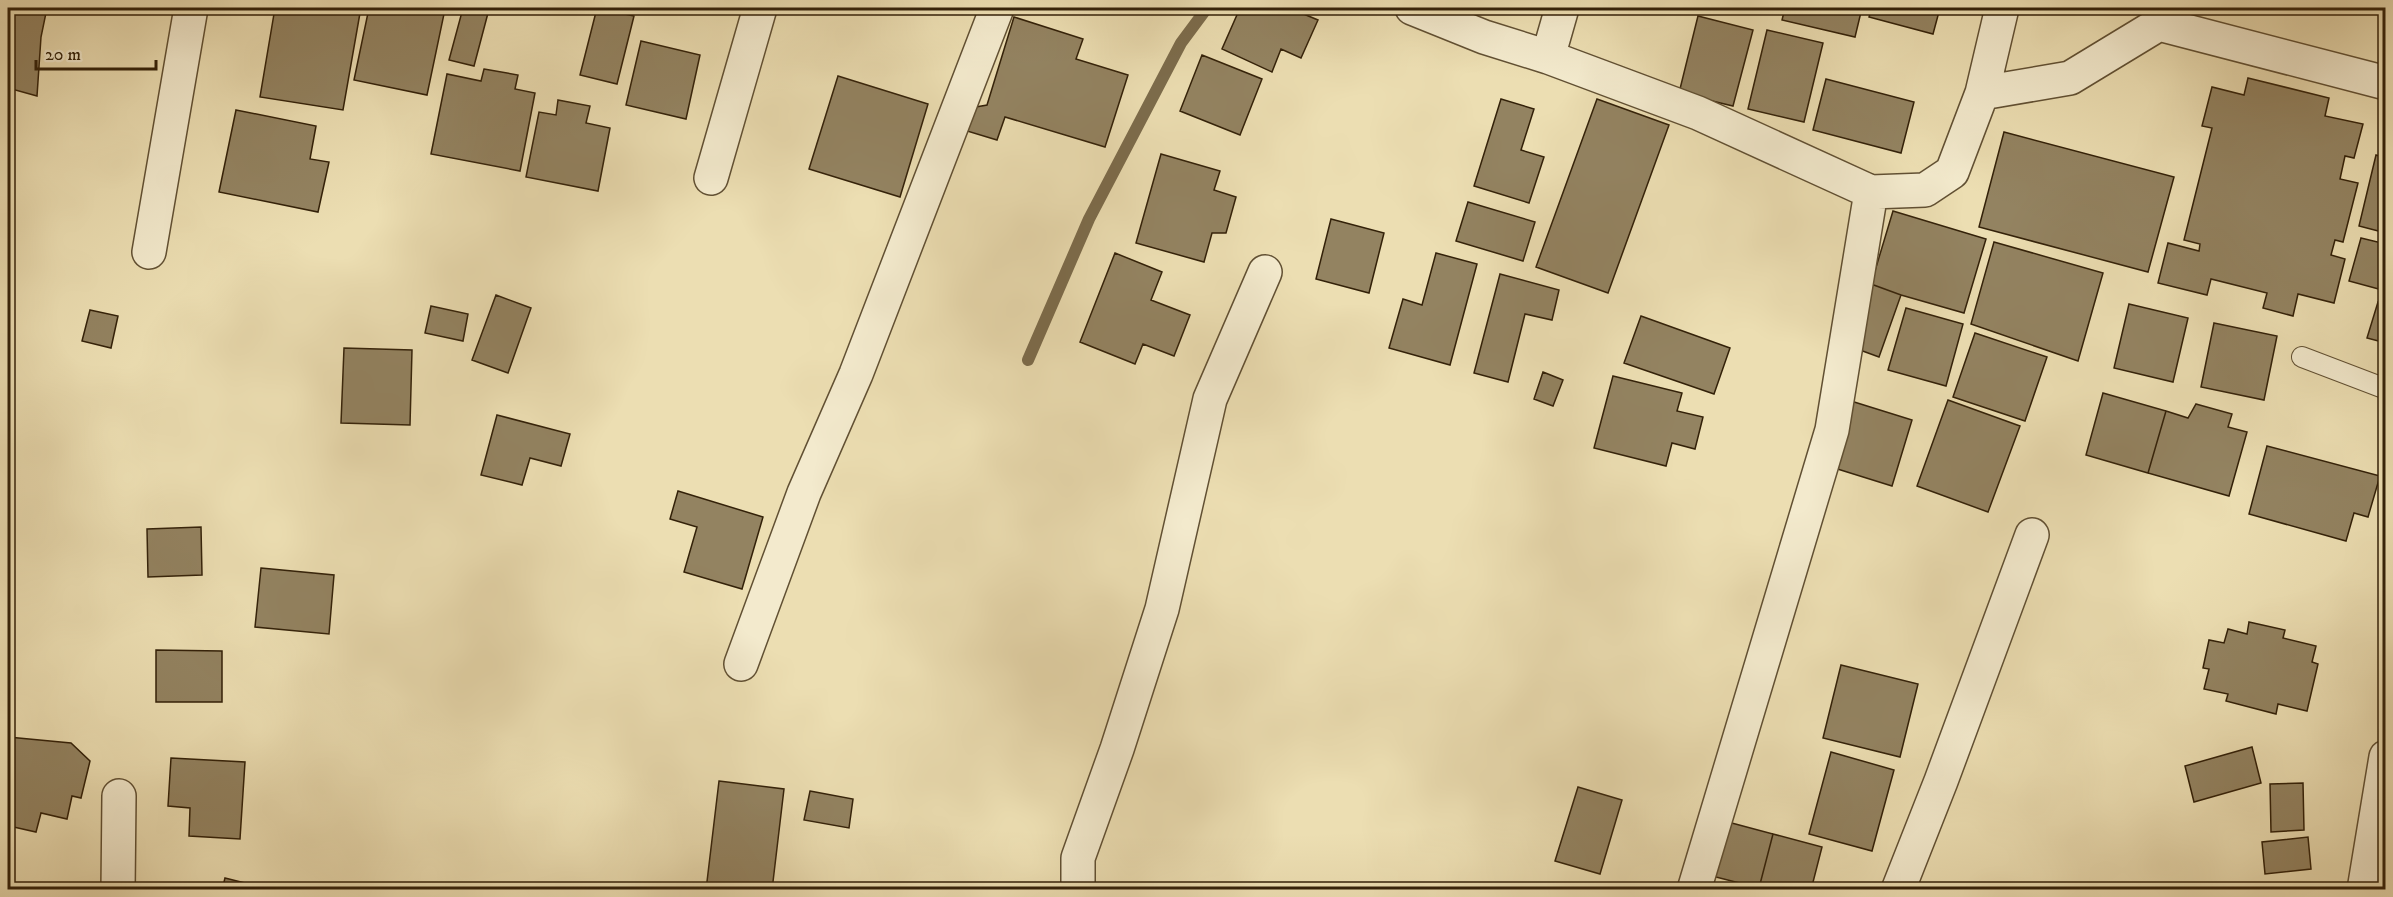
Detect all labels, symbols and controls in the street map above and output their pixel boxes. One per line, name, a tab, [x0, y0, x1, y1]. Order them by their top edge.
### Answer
scale bar	[36, 33, 156, 71]
text: 20 m	[45, 44, 81, 66]

